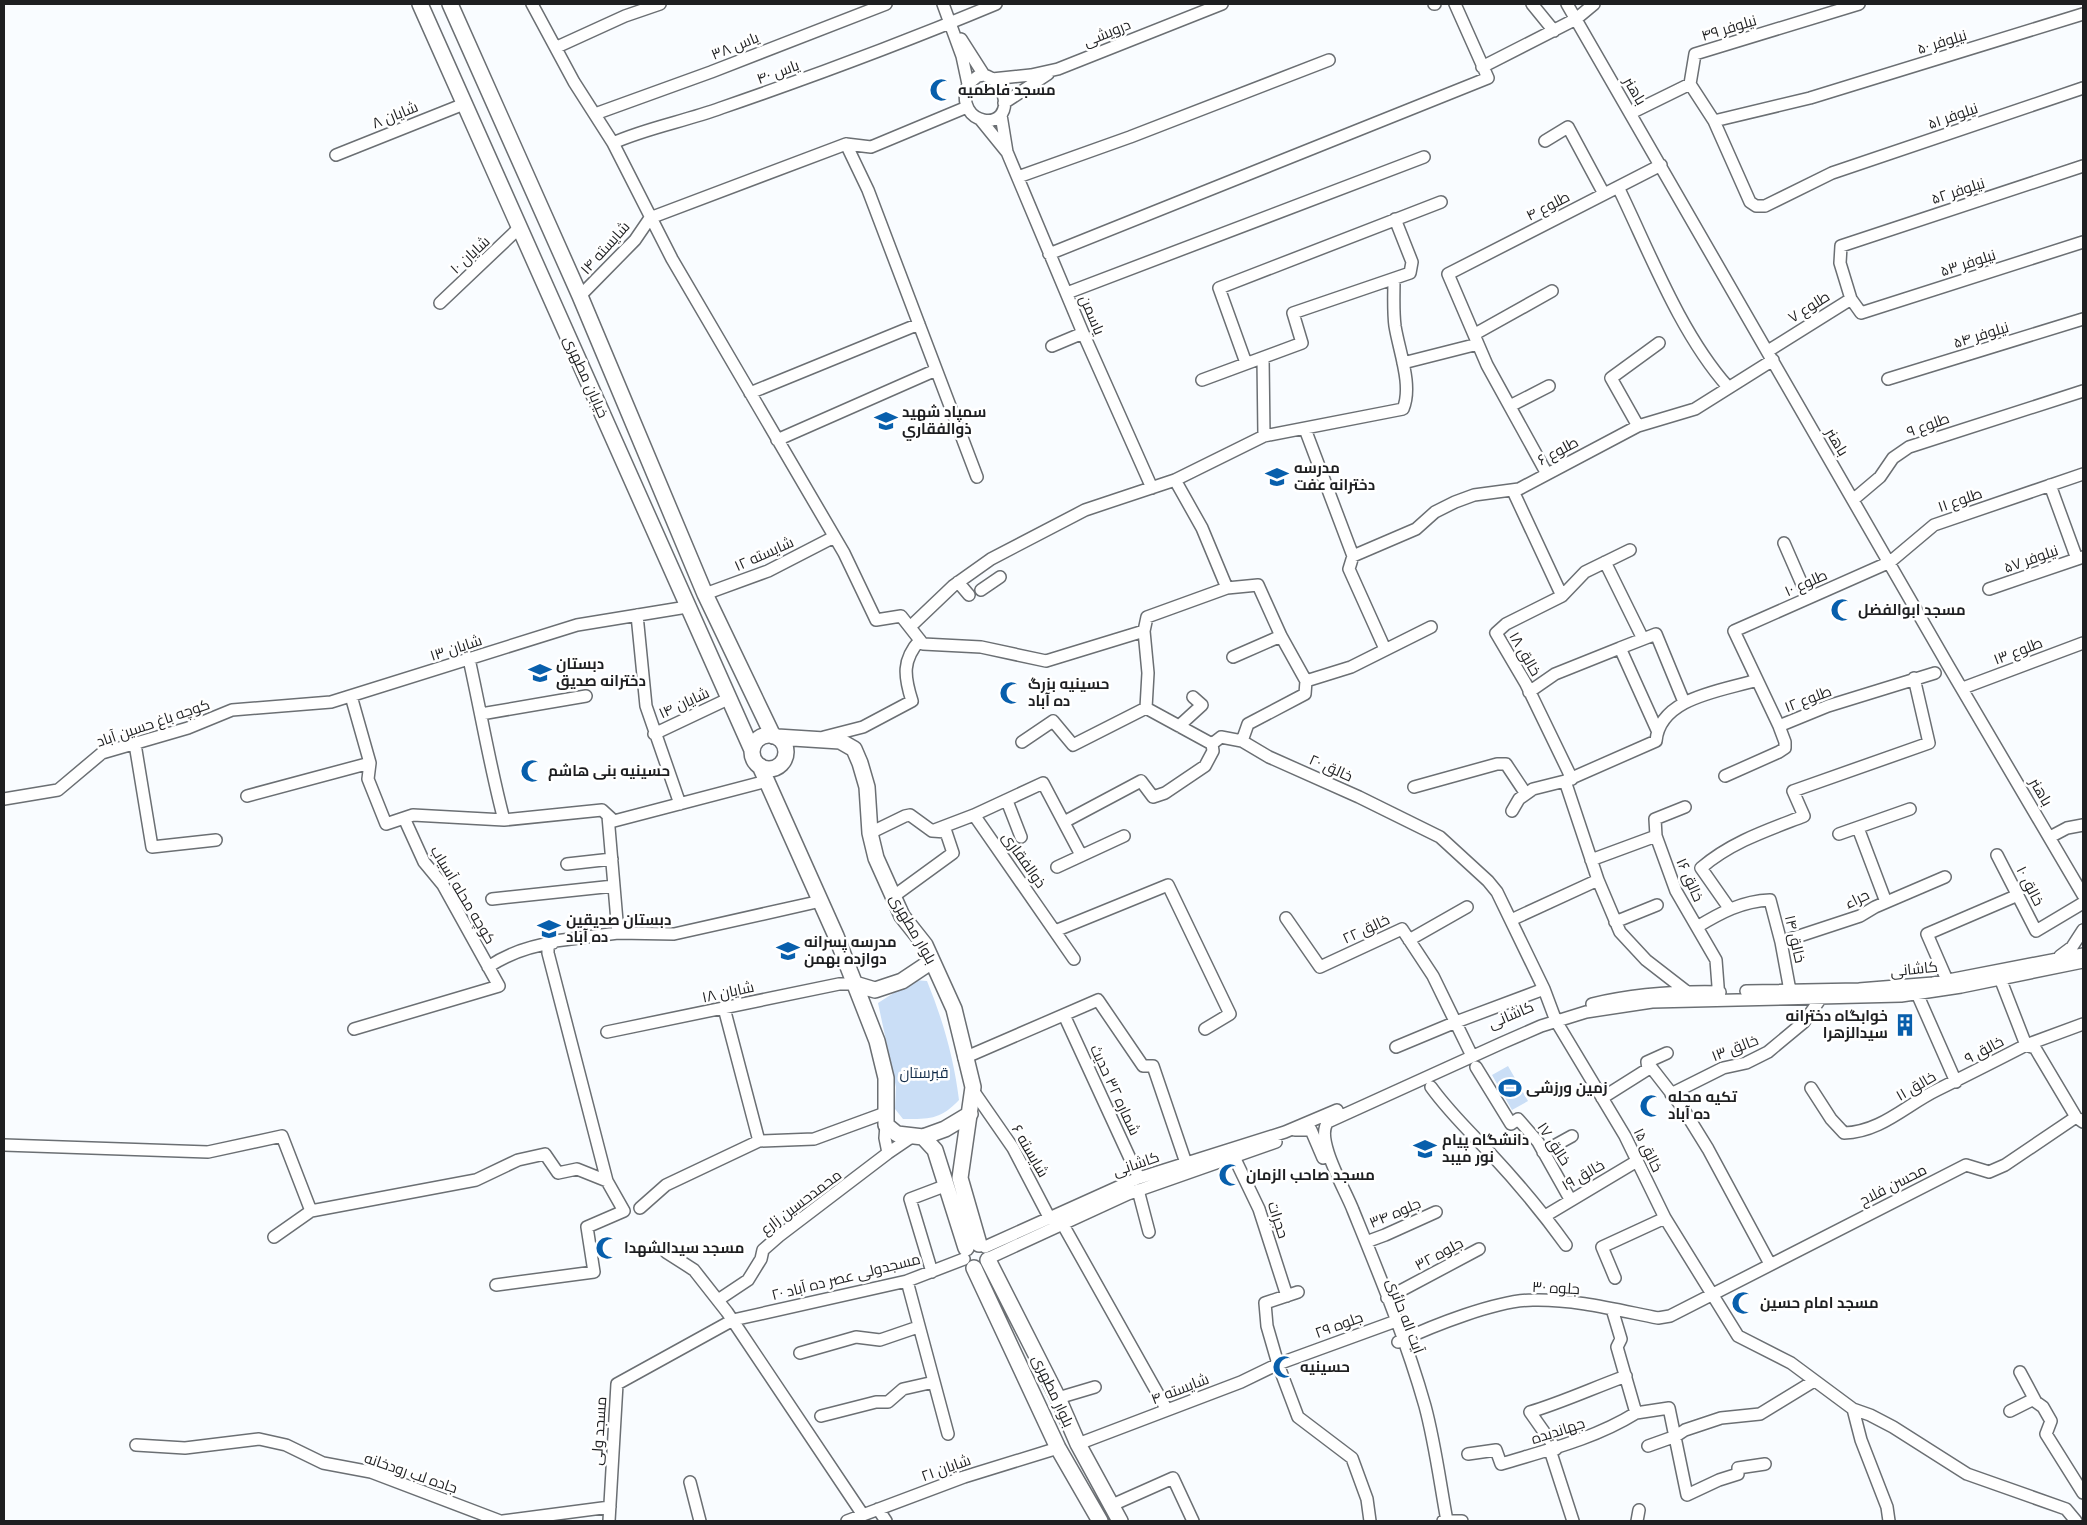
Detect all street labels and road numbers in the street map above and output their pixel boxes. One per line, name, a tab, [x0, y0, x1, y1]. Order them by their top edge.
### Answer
street label: نیلوفر ۴۹	[1699, 11, 1759, 45]
street label: درویشی	[1081, 15, 1134, 52]
street label: نیلوفر ۵۰	[1915, 26, 1969, 58]
street label: یاس ۳۸	[709, 28, 762, 65]
street label: یاس ۴۰	[754, 56, 802, 89]
street label: باهنر	[1619, 73, 1650, 108]
street label: شایان ۸	[369, 98, 421, 133]
street label: نیلوفر ۵۱	[1926, 99, 1980, 133]
street label: نیلوفر ۵۲	[1929, 174, 1987, 208]
street label: طلوع ۴	[1523, 187, 1574, 226]
street label: شایسته ۱۴	[577, 218, 633, 278]
street label: شایان ۱۰	[447, 232, 494, 278]
street label: نیلوفر ۵۳	[1938, 246, 1998, 280]
street label: طلوع ۷	[1785, 287, 1834, 328]
street label: یاسمن	[1075, 292, 1108, 338]
street label: نیلوفر ۵۴	[1951, 318, 2011, 352]
street label: خیابان مطهری	[559, 333, 612, 421]
street label: طلوع ۹	[1904, 409, 1953, 443]
street label: باهنر	[1821, 424, 1852, 459]
street label: طلوع ۶	[1535, 433, 1582, 471]
street label: طلوع ۱۱	[1935, 484, 1985, 518]
street label: شایسته ۱۲	[732, 533, 796, 575]
street label: نیلوفر ۵۷	[2001, 541, 2061, 577]
street label: طلوع ۱۰	[1782, 566, 1831, 602]
street label: خالق ۱۸	[1504, 629, 1545, 680]
street label: شایان ۱۳	[428, 631, 485, 666]
street label: طلوع ۱۳	[1991, 633, 2046, 670]
street label: طلوع ۱۲	[1782, 682, 1835, 718]
street label: شایان ۱۴	[656, 684, 713, 723]
street label: کوچه باغ حسین آباد	[94, 695, 213, 753]
street label: خالق ۲۰	[1306, 750, 1356, 786]
street label: باهنر	[2025, 774, 2056, 809]
street label: ذوالفقاری	[997, 828, 1050, 892]
street label: کوچه محله آسیاب	[426, 843, 499, 948]
street label: خالق ۱۶	[1672, 855, 1708, 905]
street label: خالق ۱۰	[2011, 863, 2048, 909]
street label: حراء	[1842, 885, 1872, 913]
street label: بلوار مطهری	[885, 891, 940, 968]
street label: خالق ۲۲	[1340, 910, 1393, 949]
street label: خالق ۱۴	[1780, 913, 1809, 965]
street label: کاشانی	[1889, 958, 1939, 981]
street label: شایان ۱۸	[700, 978, 756, 1007]
street label: کاشانی	[1485, 997, 1537, 1034]
street label: خالق ۱۳	[1709, 1031, 1761, 1066]
street label: خالق ۹	[1961, 1032, 2007, 1069]
street label: شماره ۳۲ حدیث	[1086, 1042, 1144, 1138]
street label: خالق ۱۱	[1893, 1067, 1940, 1105]
street label: خالق ۱۷	[1533, 1119, 1575, 1170]
street label: شایسته ۶	[1008, 1122, 1052, 1180]
street label: خالق ۱۵	[1629, 1125, 1666, 1175]
street label: کاشانی	[1110, 1148, 1162, 1181]
street label: خالق ۱۹	[1558, 1156, 1608, 1195]
street label: محسن فلاح	[1856, 1160, 1931, 1211]
street label: محمدحسین زارع	[757, 1166, 846, 1240]
street label: جلوه ۳۴	[1367, 1194, 1423, 1232]
street label: حجرات	[1264, 1199, 1292, 1241]
street label: جلوه ۳۲	[1412, 1234, 1466, 1274]
street label: مسجدولی عصر ده آباد ۲۰	[770, 1250, 923, 1305]
street label: آیت اله حائری	[1381, 1276, 1428, 1357]
street label: جلوه ۳۰	[1532, 1278, 1580, 1298]
street label: جلوه ۲۹	[1313, 1308, 1365, 1342]
street label: بلوار مطهری	[1028, 1352, 1078, 1430]
street label: شایسته ۴	[1149, 1370, 1211, 1408]
street label: مسجد ولی	[588, 1396, 611, 1466]
street label: جهاندیده	[1529, 1414, 1587, 1449]
street label: جاده لب رودخانه	[362, 1449, 460, 1497]
street label: شایان ۲۱	[919, 1451, 974, 1486]

